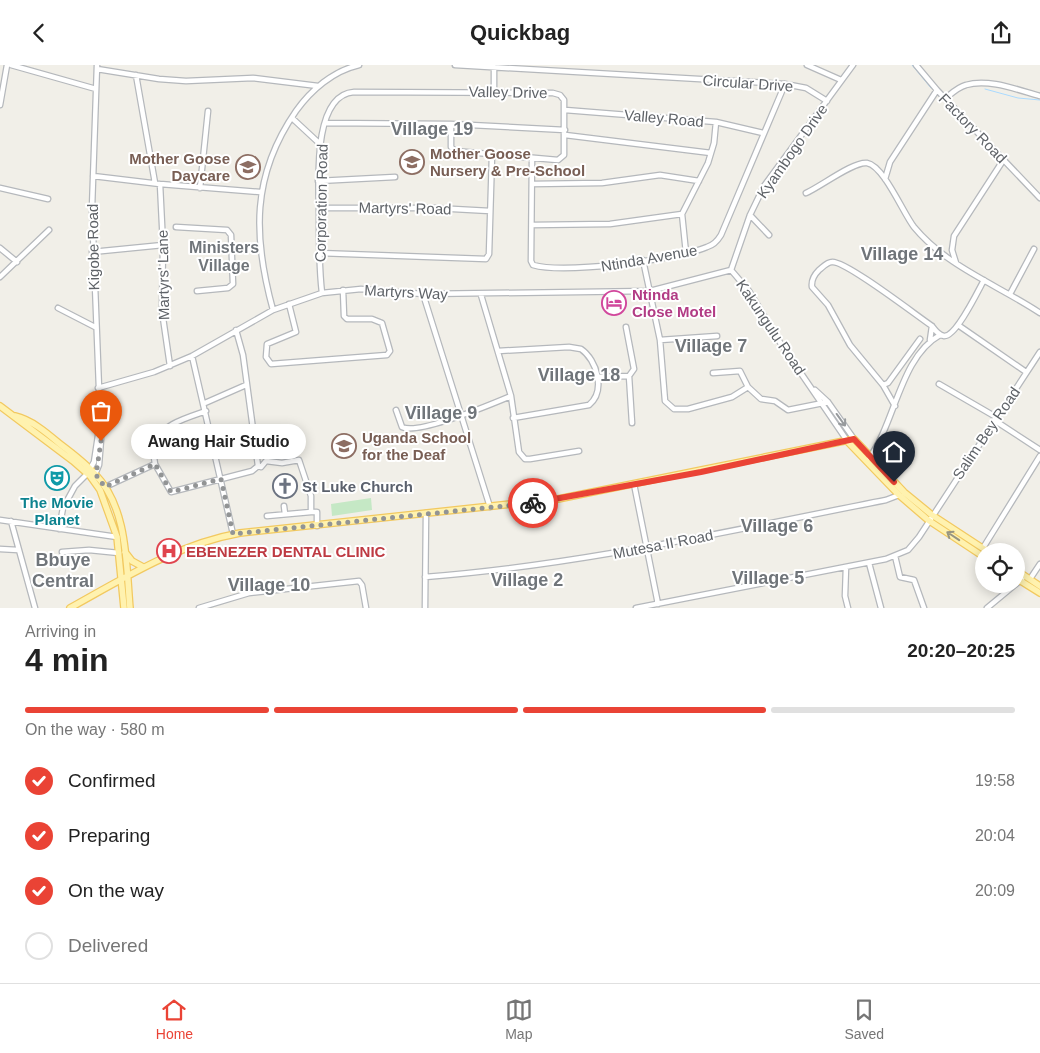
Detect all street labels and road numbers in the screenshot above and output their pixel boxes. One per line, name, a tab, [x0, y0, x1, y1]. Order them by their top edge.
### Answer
street label: Circular Drive	[702, 71, 794, 95]
street label: Valley Drive	[468, 83, 548, 101]
street label: Factory Road	[936, 90, 1010, 166]
street label: Kyambogo Drive	[753, 101, 831, 201]
street label: Valley Road	[624, 106, 704, 130]
street label: Corporation Road	[311, 144, 331, 262]
street label: Martyrs' Road	[358, 199, 452, 217]
street label: Kigobe Road	[84, 203, 102, 291]
street label: Martyrs' Lane	[154, 230, 172, 320]
street label: Ntinda Avenue	[600, 241, 698, 275]
street label: Kakungulu Road	[733, 276, 809, 378]
street label: Martyrs Way	[364, 281, 449, 303]
street label: Salim Bey Road	[949, 384, 1023, 482]
street label: Mutesa II Road	[611, 526, 715, 562]

